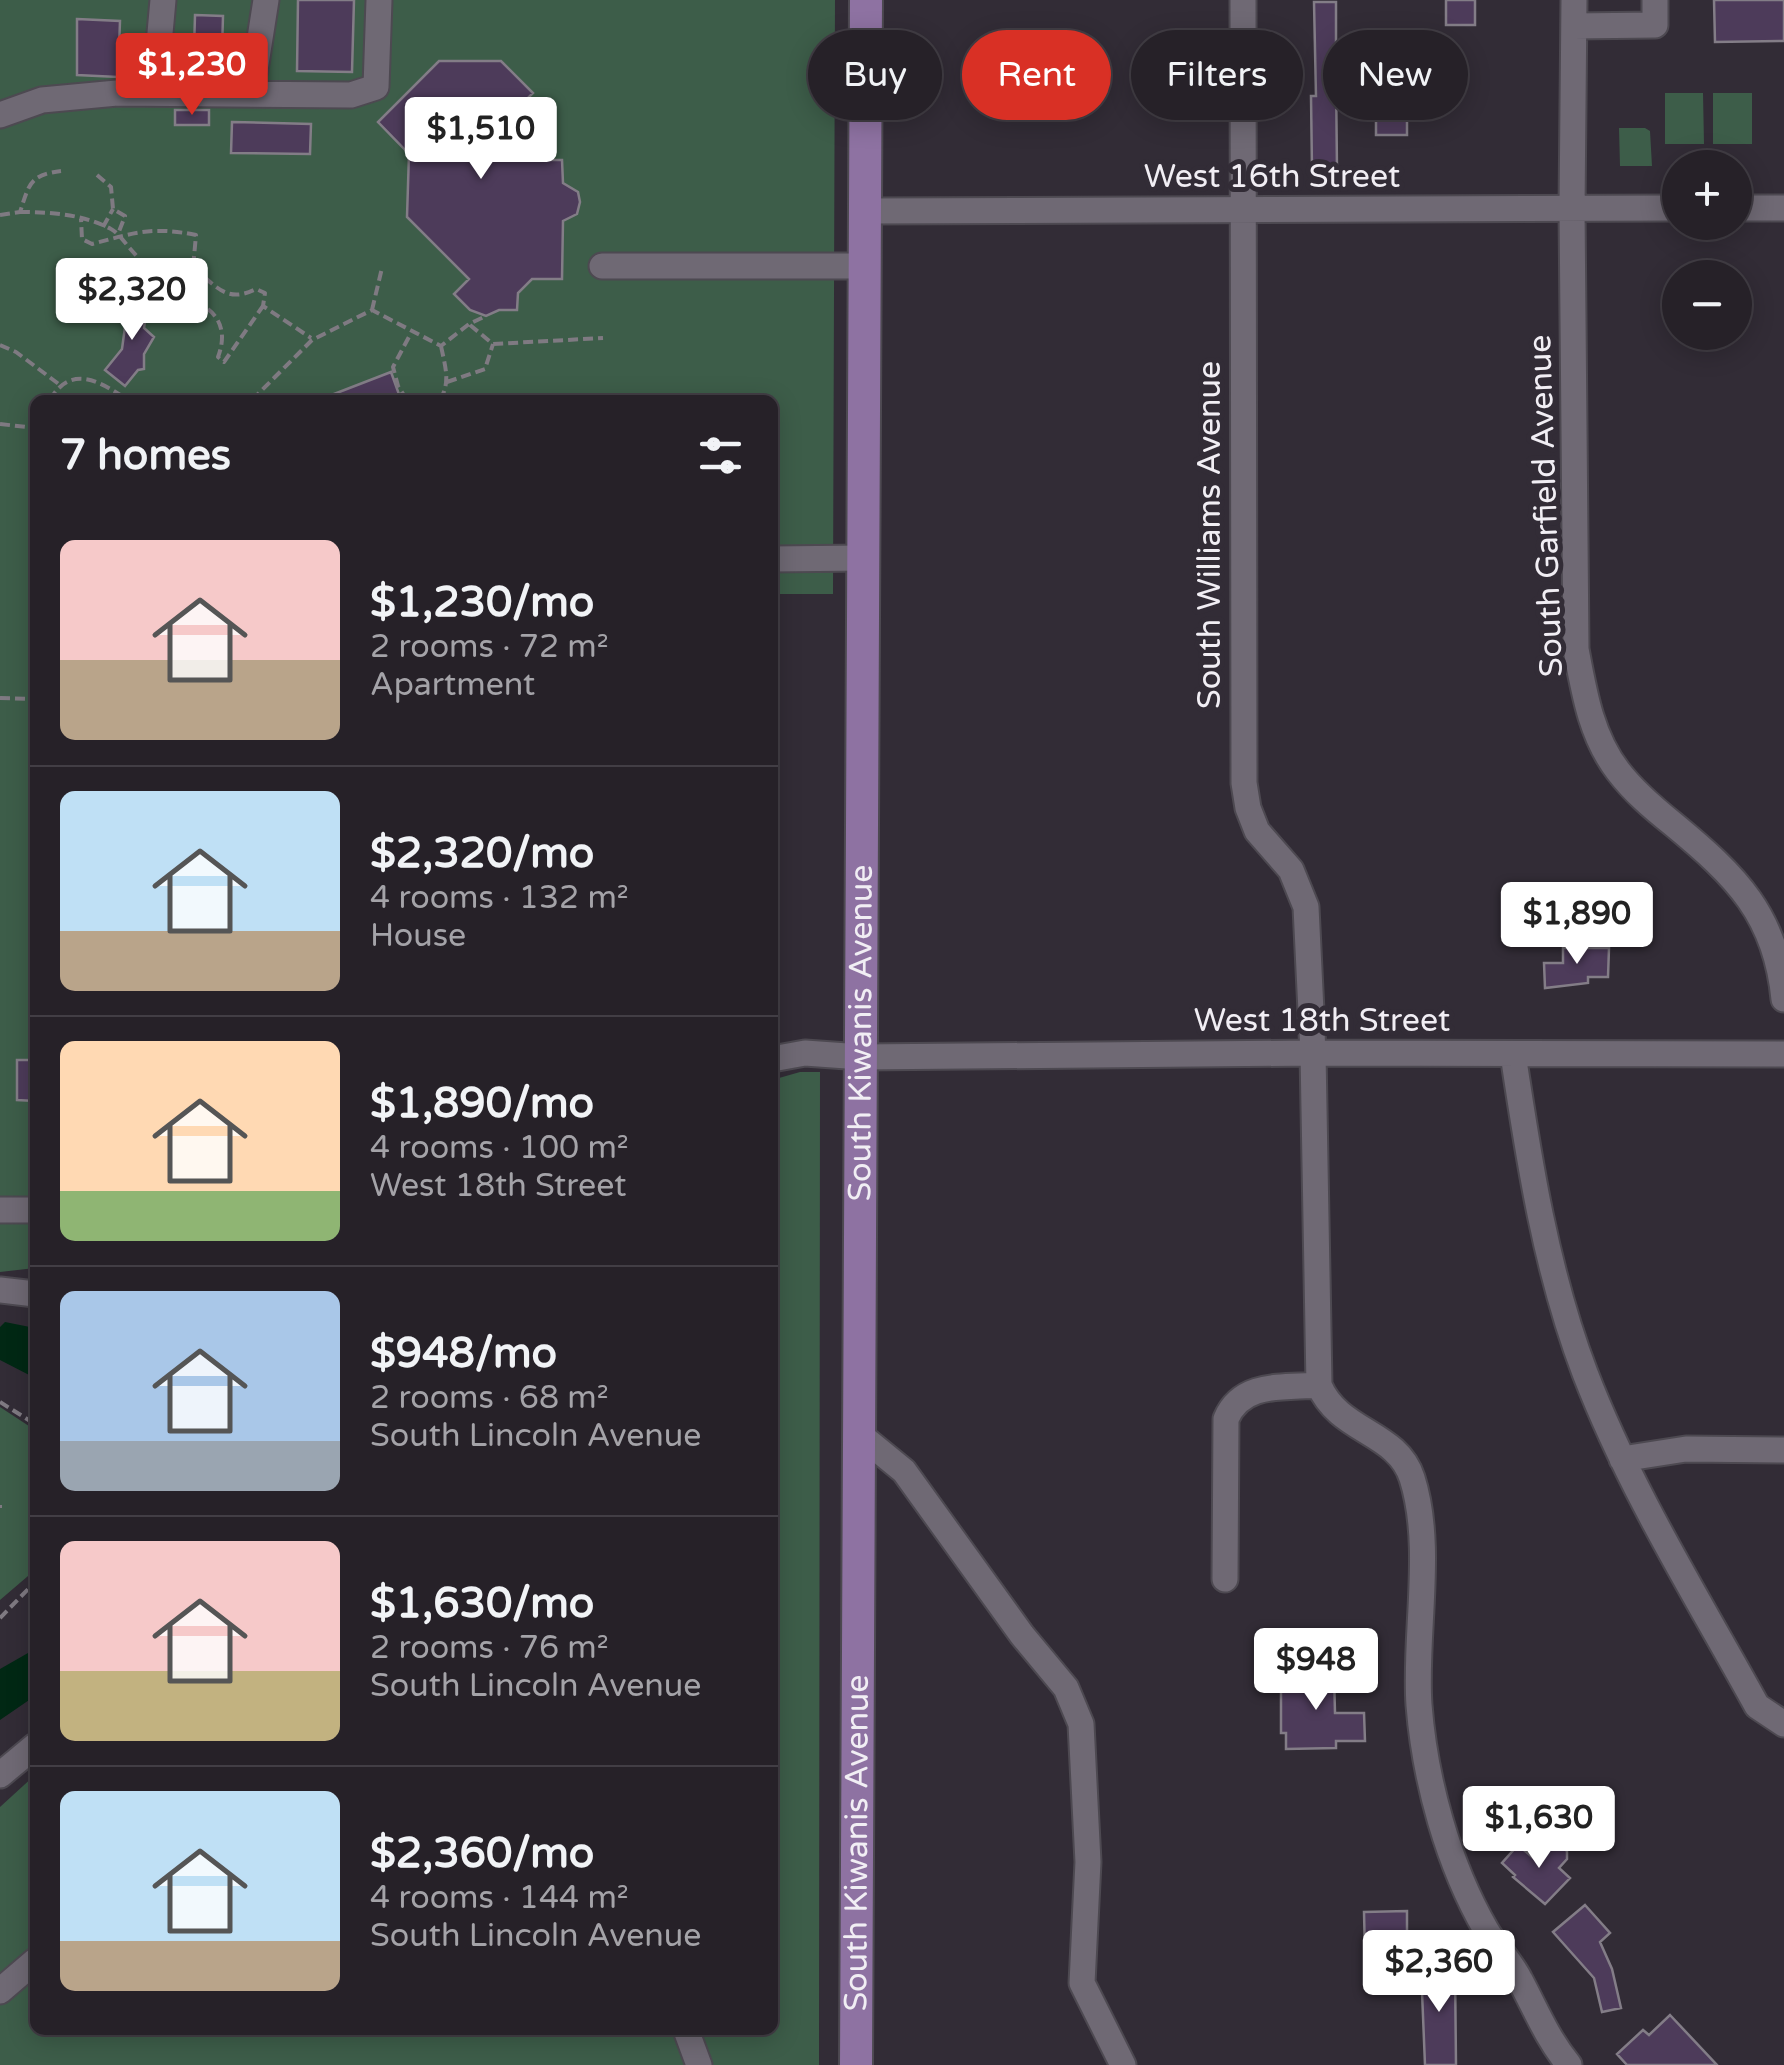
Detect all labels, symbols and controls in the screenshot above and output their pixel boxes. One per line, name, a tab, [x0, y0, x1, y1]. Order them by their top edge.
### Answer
chip: Buy	[808, 30, 942, 120]
chip: Rent	[962, 30, 1111, 120]
chip: Filters	[1131, 30, 1303, 120]
chip: New	[1323, 30, 1468, 120]
pin: $1,230	[111, 33, 273, 118]
text: $1,230	[138, 46, 246, 84]
pin: $1,510	[400, 97, 562, 182]
text: $1,510	[427, 110, 535, 148]
map controls	[1662, 150, 1752, 350]
button: +	[1662, 150, 1752, 240]
street label: West 16th Street	[1144, 158, 1400, 196]
pin: $2,320	[51, 258, 213, 343]
button: −	[1662, 260, 1752, 350]
text: $2,320	[78, 271, 186, 309]
street label: South Garfield Avenue	[1521, 334, 1571, 678]
street label: South Williams Avenue	[1191, 361, 1229, 709]
icon: filters	[693, 428, 748, 483]
text: 7 homes	[60, 430, 231, 481]
text: $1,230/mo	[370, 577, 594, 628]
icon: home	[140, 580, 260, 700]
text: 2 rooms · 72 m²	[370, 628, 609, 666]
text: Apartment	[370, 666, 535, 704]
text: $2,320/mo	[370, 828, 594, 879]
icon: home	[140, 831, 260, 951]
street label: South Kiwanis Avenue	[841, 864, 881, 1202]
text: 4 rooms · 132 m²	[370, 879, 629, 917]
pin: $1,890	[1496, 882, 1658, 967]
text: $1,890	[1523, 895, 1631, 933]
text: House	[370, 917, 466, 955]
street label: West 18th Street	[1194, 1002, 1450, 1040]
text: $1,890/mo	[370, 1078, 594, 1129]
icon: home	[140, 1081, 260, 1201]
text: 4 rooms · 100 m²	[370, 1129, 629, 1167]
text: West 18th Street	[370, 1167, 626, 1205]
text: $948/mo	[370, 1328, 557, 1379]
icon: home	[140, 1331, 260, 1451]
text: 2 rooms · 68 m²	[370, 1379, 609, 1417]
text: South Lincoln Avenue	[370, 1417, 701, 1455]
text: $1,630/mo	[370, 1578, 594, 1629]
icon: home	[140, 1581, 260, 1701]
pin: $948	[1257, 1628, 1375, 1713]
text: 2 rooms · 76 m²	[370, 1629, 609, 1667]
text: $948	[1276, 1641, 1356, 1679]
text: South Lincoln Avenue	[370, 1667, 701, 1705]
street label: South Kiwanis Avenue	[837, 1674, 877, 2012]
pin: $1,630	[1458, 1786, 1620, 1871]
text: $1,630	[1485, 1799, 1593, 1837]
text: $2,360/mo	[370, 1828, 594, 1879]
icon: home	[140, 1831, 260, 1951]
text: 4 rooms · 144 m²	[370, 1879, 629, 1917]
text: South Lincoln Avenue	[370, 1917, 701, 1955]
pin: $2,360	[1358, 1930, 1520, 2015]
text: $2,360	[1385, 1943, 1493, 1981]

